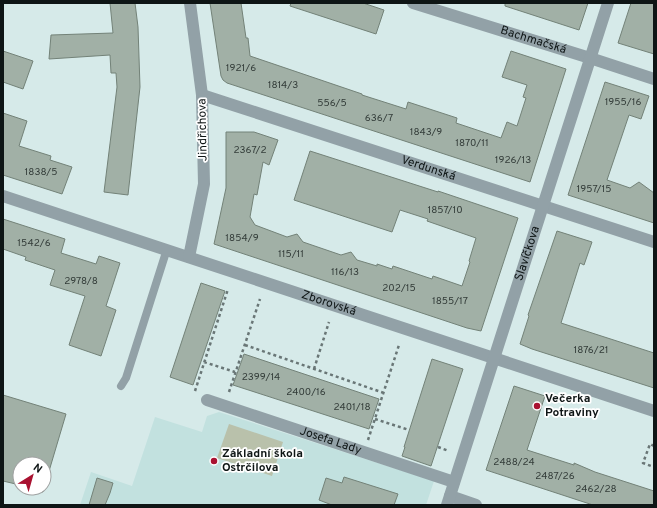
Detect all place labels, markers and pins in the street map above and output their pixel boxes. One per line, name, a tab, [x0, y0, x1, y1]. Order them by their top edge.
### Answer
place label: Večerka Potraviny	[545, 391, 599, 421]
marker: Večerka Potraviny	[532, 401, 542, 411]
place label: Základní škola Ostrčilova	[222, 446, 303, 476]
marker: Základní škola Ostrčilova	[209, 456, 219, 466]

